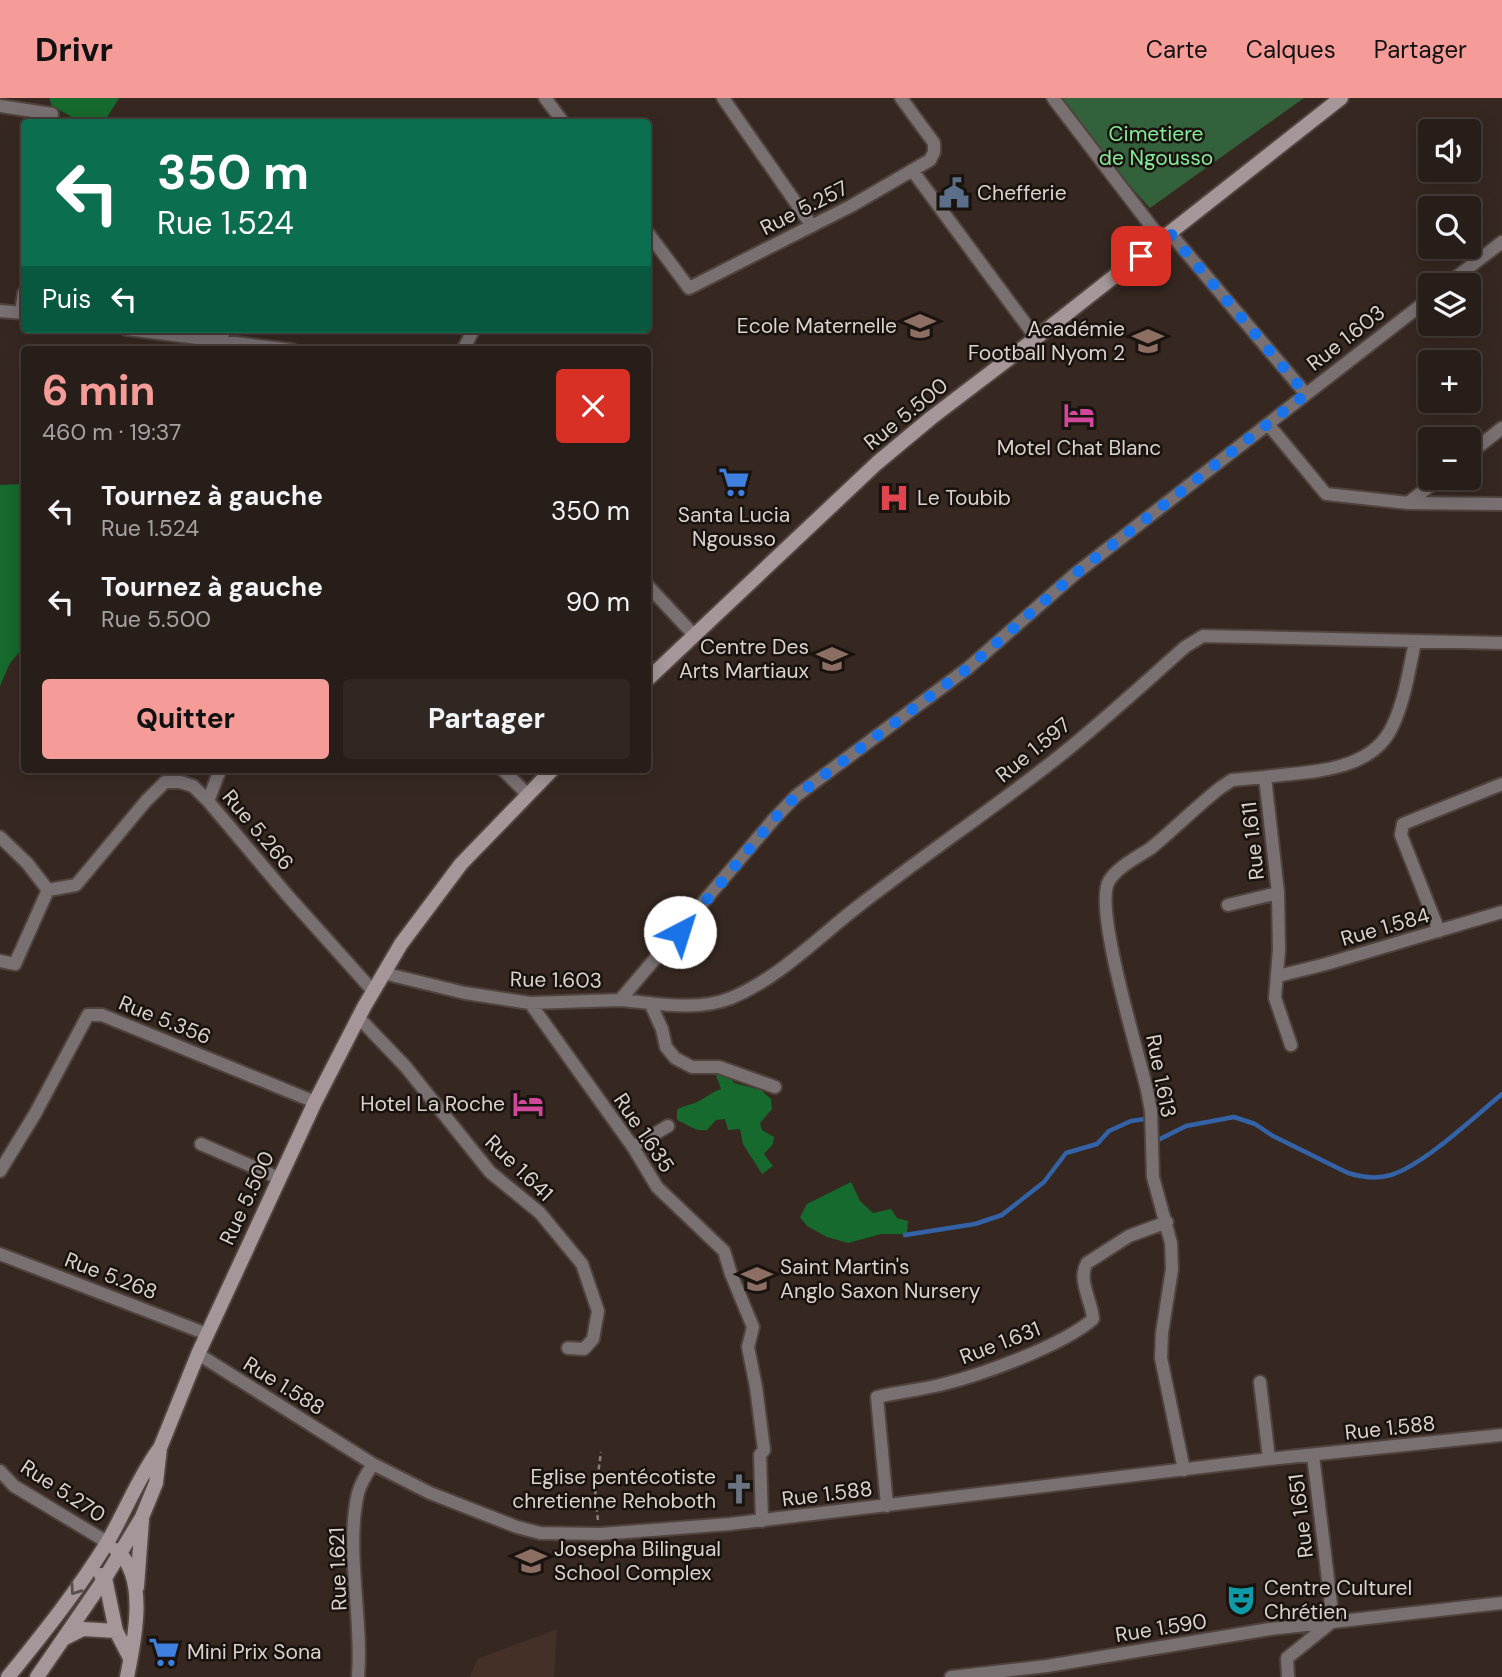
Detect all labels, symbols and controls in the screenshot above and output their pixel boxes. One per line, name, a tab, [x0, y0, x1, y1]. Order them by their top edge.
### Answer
text: Drivr	[35, 28, 113, 71]
text: Carte	[1146, 34, 1208, 65]
text: Calques	[1246, 34, 1336, 65]
text: Partager	[1374, 34, 1467, 65]
map controls	[1418, 119, 1481, 490]
button: sound	[1418, 119, 1481, 182]
park label: Cimetiere de Ngousso	[1099, 120, 1213, 172]
text: 350 m	[157, 140, 309, 204]
icon: left	[42, 147, 133, 238]
street label: Rue 5.257	[755, 174, 853, 242]
public building icon: Chefferie	[937, 176, 971, 210]
place label: Chefferie	[977, 179, 1067, 207]
button: search	[1418, 196, 1481, 259]
text: Rue 1.524	[157, 202, 294, 244]
pin	[1111, 226, 1171, 286]
icon: arrive	[1122, 237, 1160, 275]
button: layers	[1418, 273, 1481, 336]
icon: left	[105, 280, 143, 318]
text: Puis	[42, 282, 91, 316]
street label: Rue 1.603	[1301, 299, 1391, 377]
school or university icon: Ecole Maternelle	[903, 309, 937, 343]
place label: Ecole Maternelle	[737, 312, 897, 340]
place label: Académie Football Nyom 2	[968, 315, 1125, 367]
school or university icon: Académie Football Nyom 2	[1131, 324, 1165, 358]
button: +	[1418, 350, 1481, 413]
text: 6 min	[42, 363, 155, 418]
button: close	[556, 369, 630, 443]
street label: Rue 5.500	[858, 371, 954, 457]
hotel icon: Motel Chat Blanc	[1062, 398, 1096, 432]
text: 460 m · 19:37	[42, 417, 181, 447]
button: −	[1418, 427, 1481, 490]
place label: Motel Chat Blanc	[997, 434, 1161, 462]
supermarket icon: Santa Lucia Ngousso	[717, 465, 751, 499]
text: Tournez à gauche	[101, 479, 323, 513]
hospital icon: Le Toubib	[877, 481, 911, 515]
place label: Le Toubib	[917, 484, 1011, 512]
icon: left	[42, 492, 80, 530]
text: 350 m	[551, 494, 630, 528]
place label: Santa Lucia Ngousso	[678, 501, 790, 553]
text: Rue 1.524	[101, 513, 199, 543]
text: Tournez à gauche	[101, 570, 323, 604]
icon: left	[42, 583, 80, 621]
text: 90 m	[566, 585, 630, 619]
text: Rue 5.500	[101, 604, 211, 634]
place label: Centre Des Arts Martiaux	[679, 633, 809, 685]
school or university icon: Centre Des Arts Martiaux	[815, 642, 849, 676]
button: Quitter	[42, 679, 329, 759]
button: Partager	[343, 679, 630, 759]
street label: Rue 1.597	[990, 711, 1076, 789]
street label: Rue 5.266	[216, 784, 300, 876]
street label: Rue 1.611	[1235, 801, 1271, 881]
position arrow	[643, 895, 717, 969]
street label: Rue 1.584	[1337, 901, 1433, 953]
street label: Rue 1.603	[510, 965, 602, 995]
street label: Rue 5.356	[115, 989, 215, 1051]
street label: Rue 1.613	[1139, 1032, 1183, 1120]
hotel icon: Hotel La Roche	[511, 1087, 545, 1121]
street label: Rue 1.635	[607, 1088, 681, 1178]
place label: Hotel La Roche	[360, 1090, 505, 1118]
street label: Rue 1.641	[479, 1129, 559, 1207]
street label: Rue 5.500	[213, 1147, 281, 1249]
street label: Rue 5.268	[61, 1246, 161, 1306]
place label: Saint Martin's Anglo Saxon Nursery	[780, 1253, 981, 1305]
school or university icon: Saint Martin's Anglo Saxon Nursery	[740, 1262, 774, 1296]
street label: Rue 1.631	[956, 1315, 1044, 1371]
street label: Rue 1.588	[238, 1350, 330, 1422]
street label: Rue 1.588	[1343, 1409, 1437, 1447]
street label: Rue 5.270	[15, 1453, 111, 1529]
place label: Eglise pentécotiste chretienne Rehoboth	[512, 1463, 716, 1515]
church icon: Eglise pentécotiste chretienne Rehoboth	[722, 1472, 756, 1506]
street label: Rue 1.651	[1282, 1472, 1320, 1560]
street label: Rue 1.588	[780, 1475, 874, 1513]
street label: Rue 1.621	[323, 1527, 353, 1611]
place label: Josepha Bilingual School Complex	[554, 1535, 721, 1587]
school or university icon: Josepha Bilingual School Complex	[514, 1544, 548, 1578]
place label: Centre Culturel Chrétien	[1264, 1574, 1412, 1626]
one-way arrow	[71, 1582, 83, 1595]
theatre icon: Centre Culturel Chrétien	[1224, 1583, 1258, 1617]
street label: Rue 1.590	[1113, 1607, 1209, 1649]
supermarket icon: Mini Prix Sona	[147, 1635, 181, 1669]
place label: Mini Prix Sona	[187, 1638, 321, 1666]

